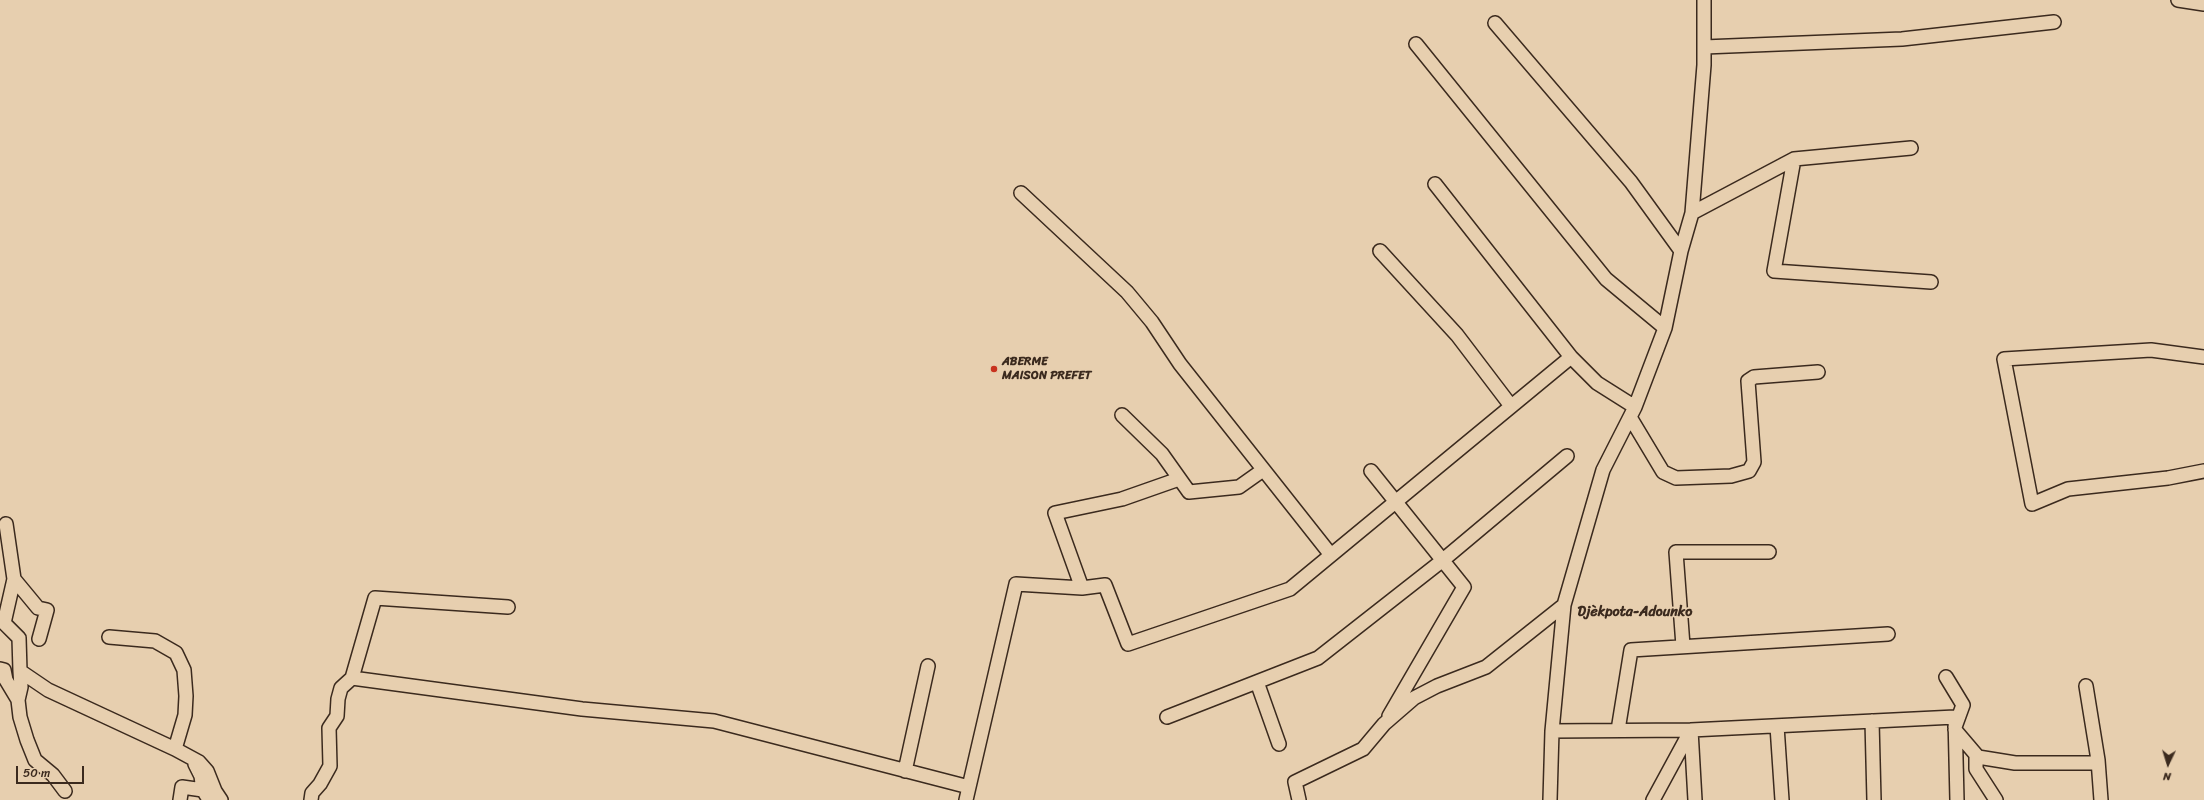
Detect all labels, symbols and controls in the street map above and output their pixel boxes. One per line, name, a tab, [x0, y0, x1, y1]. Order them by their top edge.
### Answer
place label: ABERME MAISON PREFET	[1002, 355, 1091, 383]
marker: ABERME MAISON PREFET	[989, 364, 999, 374]
district label: Djèkpota-Adounko	[1578, 604, 1692, 620]
north arrow	[2148, 744, 2188, 784]
scale bar	[18, 758, 86, 784]
text: 50 m	[23, 762, 50, 784]
text: N	[2163, 767, 2172, 786]

